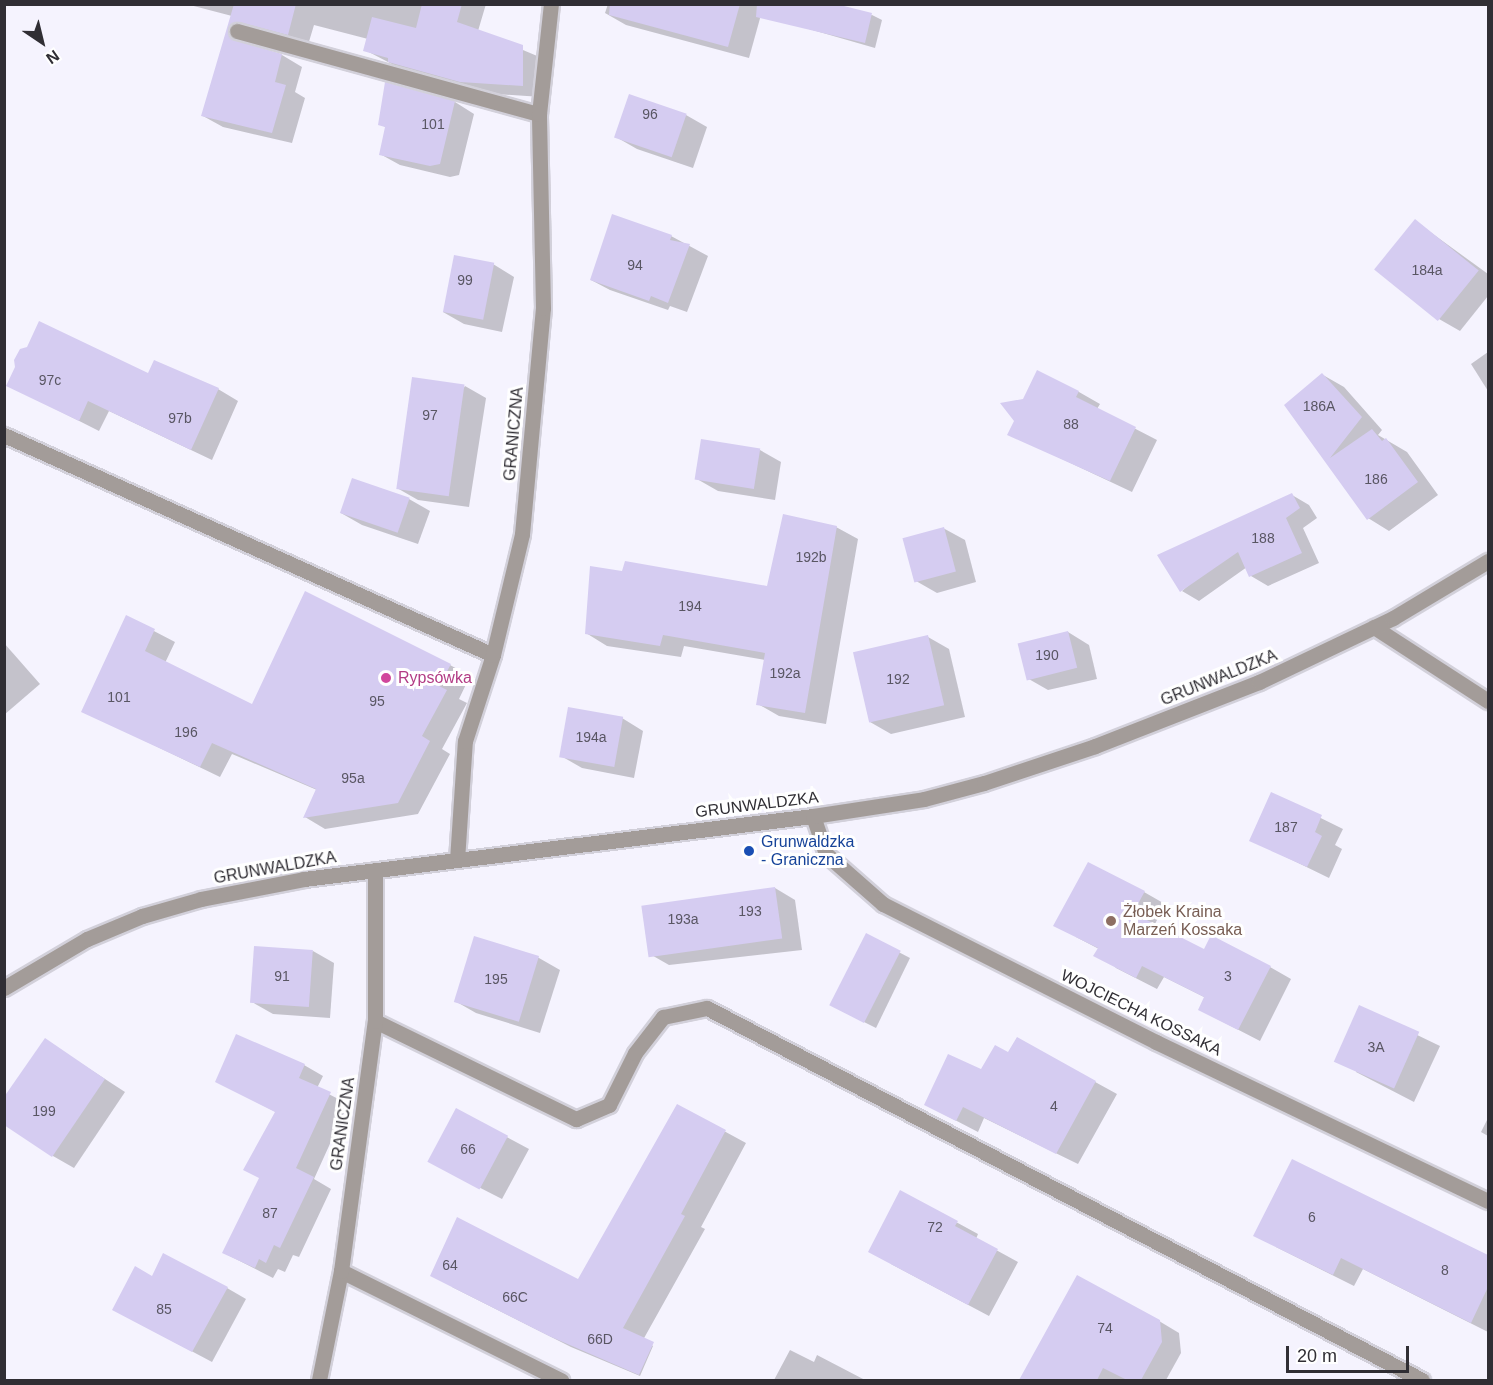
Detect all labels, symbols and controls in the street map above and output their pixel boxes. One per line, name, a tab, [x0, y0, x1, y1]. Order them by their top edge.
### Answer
north arrow	[12, 12, 72, 72]
text: N	[43, 47, 62, 67]
house number: 96	[642, 106, 658, 122]
house number: 101	[421, 116, 445, 132]
house number: 94	[627, 257, 643, 273]
house number: 184a	[1411, 262, 1443, 278]
house number: 99	[457, 272, 473, 288]
house number: 97c	[39, 372, 61, 388]
street label: GRANICZNA	[500, 386, 528, 482]
house number: 186A	[1303, 398, 1335, 414]
house number: 97	[422, 407, 438, 423]
house number: 97b	[168, 410, 192, 426]
house number: 88	[1063, 416, 1079, 432]
house number: 186	[1364, 471, 1388, 487]
house number: 188	[1251, 530, 1275, 546]
house number: 192b	[795, 549, 827, 565]
house number: 194	[678, 598, 702, 614]
street label: GRUNWALDZKA	[1158, 646, 1280, 710]
house number: 190	[1035, 647, 1059, 663]
house number: 192a	[769, 665, 801, 681]
place label: Rypsówka	[398, 668, 472, 688]
marker: Rypsówka	[379, 671, 393, 685]
house number: 192	[886, 671, 910, 687]
house number: 101	[107, 689, 131, 705]
house number: 95	[369, 693, 385, 709]
house number: 196	[174, 724, 198, 740]
house number: 194a	[575, 729, 607, 745]
house number: 95a	[341, 770, 365, 786]
street label: GRUNWALDZKA	[694, 788, 820, 822]
house number: 187	[1274, 819, 1298, 835]
place label: Grunwaldzka - Graniczna	[761, 832, 854, 870]
marker: Grunwaldzka - Graniczna	[742, 844, 756, 858]
street label: GRUNWALDZKA	[212, 848, 338, 888]
place label: Żłobek Kraina Marzeń Kossaka	[1123, 902, 1242, 940]
house number: 193	[738, 903, 762, 919]
house number: 193a	[667, 911, 699, 927]
marker: Żłobek Kraina Marzeń Kossaka	[1104, 914, 1118, 928]
street label: WOJCIECHA KOSSAKA	[1057, 966, 1225, 1060]
house number: 91	[274, 968, 290, 984]
house number: 3	[1224, 968, 1232, 984]
house number: 195	[484, 971, 508, 987]
house number: 3A	[1367, 1039, 1385, 1055]
street label: GRANICZNA	[327, 1076, 359, 1172]
house number: 4	[1050, 1098, 1058, 1114]
house number: 199	[32, 1103, 56, 1119]
house number: 66	[460, 1141, 476, 1157]
house number: 87	[262, 1205, 278, 1221]
house number: 6	[1308, 1209, 1316, 1225]
house number: 72	[927, 1219, 943, 1235]
house number: 64	[442, 1257, 458, 1273]
house number: 8	[1441, 1262, 1449, 1278]
house number: 66C	[502, 1289, 528, 1305]
house number: 85	[156, 1301, 172, 1317]
house number: 74	[1097, 1320, 1113, 1336]
house number: 66D	[587, 1331, 613, 1347]
scale bar	[1289, 1334, 1412, 1372]
text: 20 m	[1297, 1346, 1337, 1366]

